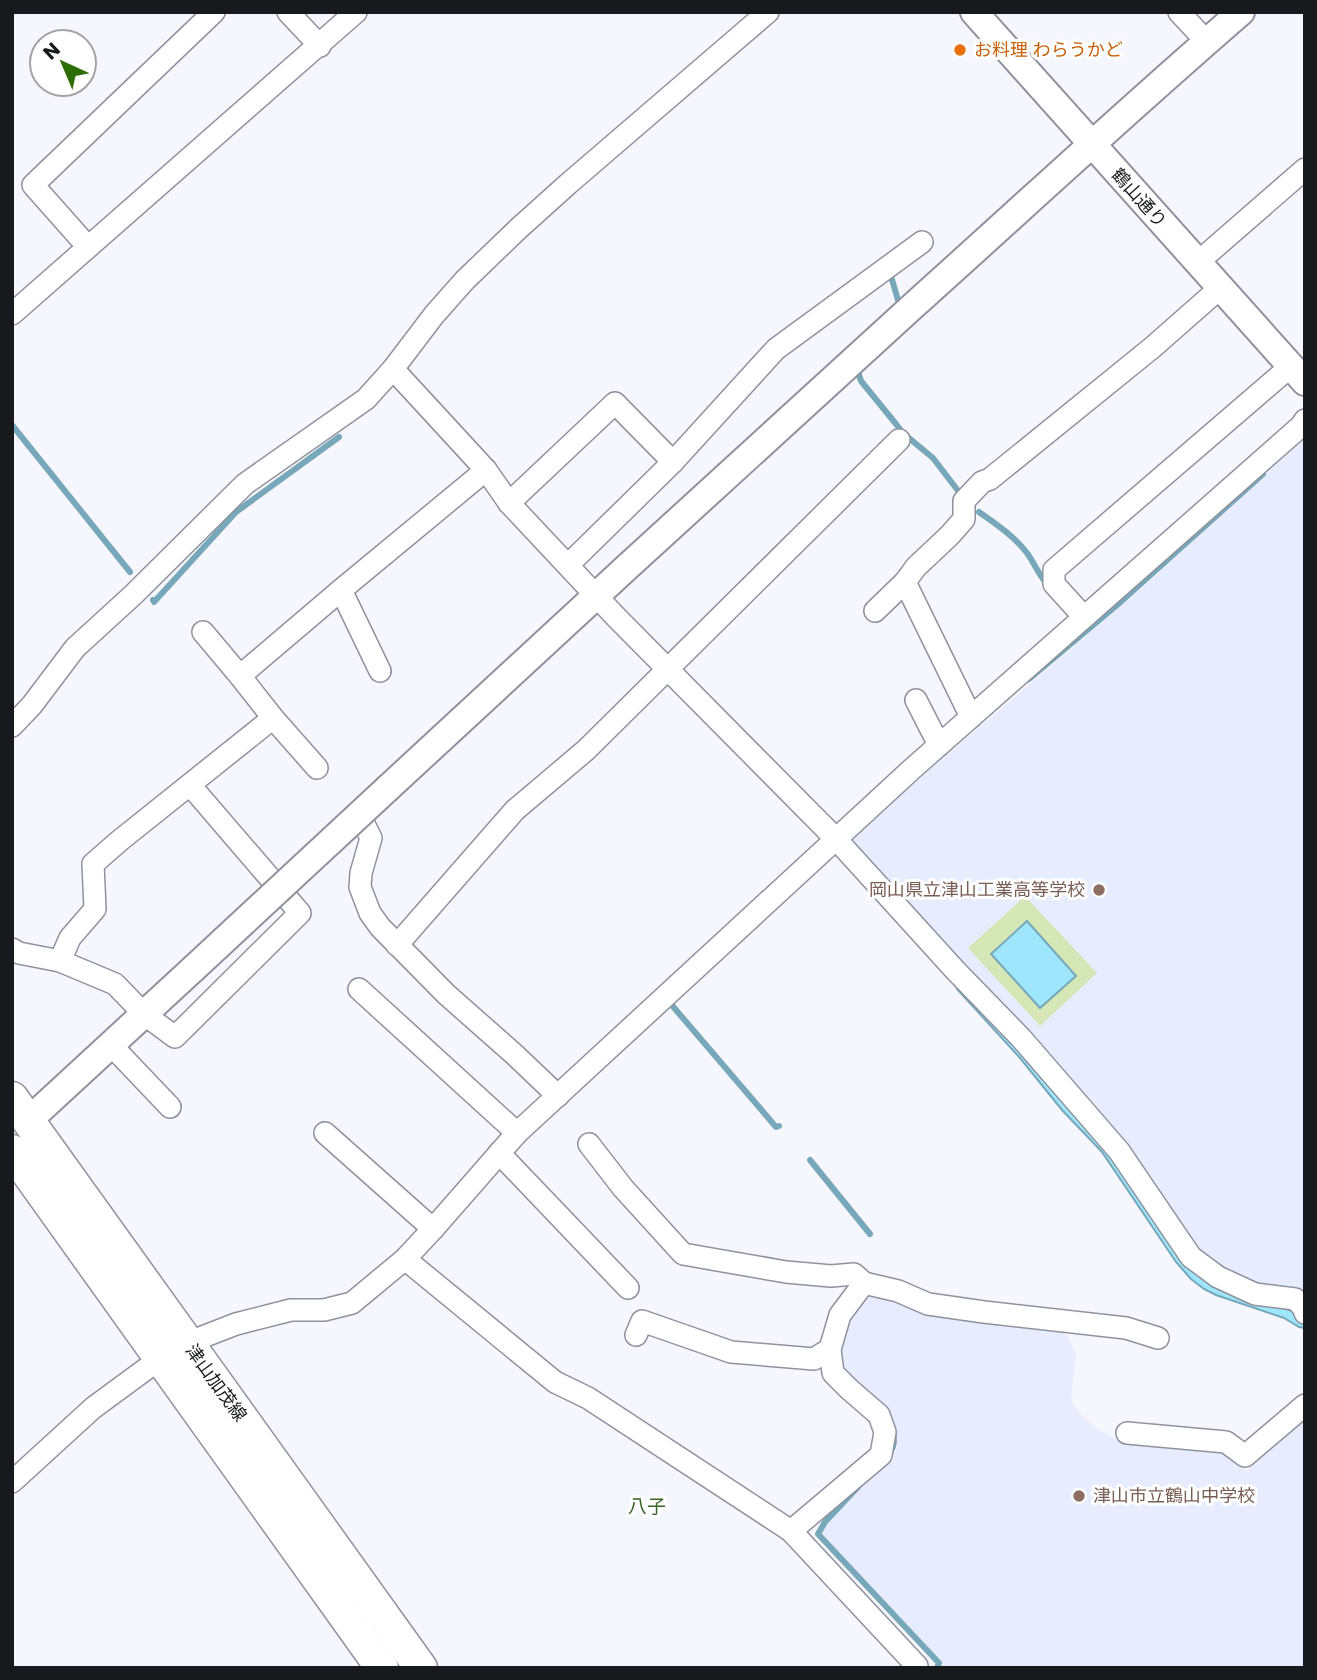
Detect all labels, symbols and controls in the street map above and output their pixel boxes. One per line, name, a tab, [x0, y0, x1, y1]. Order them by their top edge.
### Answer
north arrow	[28, 28, 98, 98]
text: N	[37, 36, 66, 66]
place label: お料理 わらうかど	[974, 37, 1123, 62]
marker: お料理 わらうかど	[952, 42, 968, 58]
street label: 鶴山通り	[1106, 163, 1173, 233]
place label: 岡山県立津山工業高等学校	[869, 877, 1085, 902]
marker: 岡山県立津山工業高等学校	[1091, 882, 1107, 898]
street label: 津山加茂線	[180, 1339, 253, 1426]
place label: 津山市立鶴山中学校	[1093, 1483, 1255, 1508]
marker: 津山市立鶴山中学校	[1071, 1488, 1087, 1504]
district label: 八子	[628, 1493, 666, 1520]

